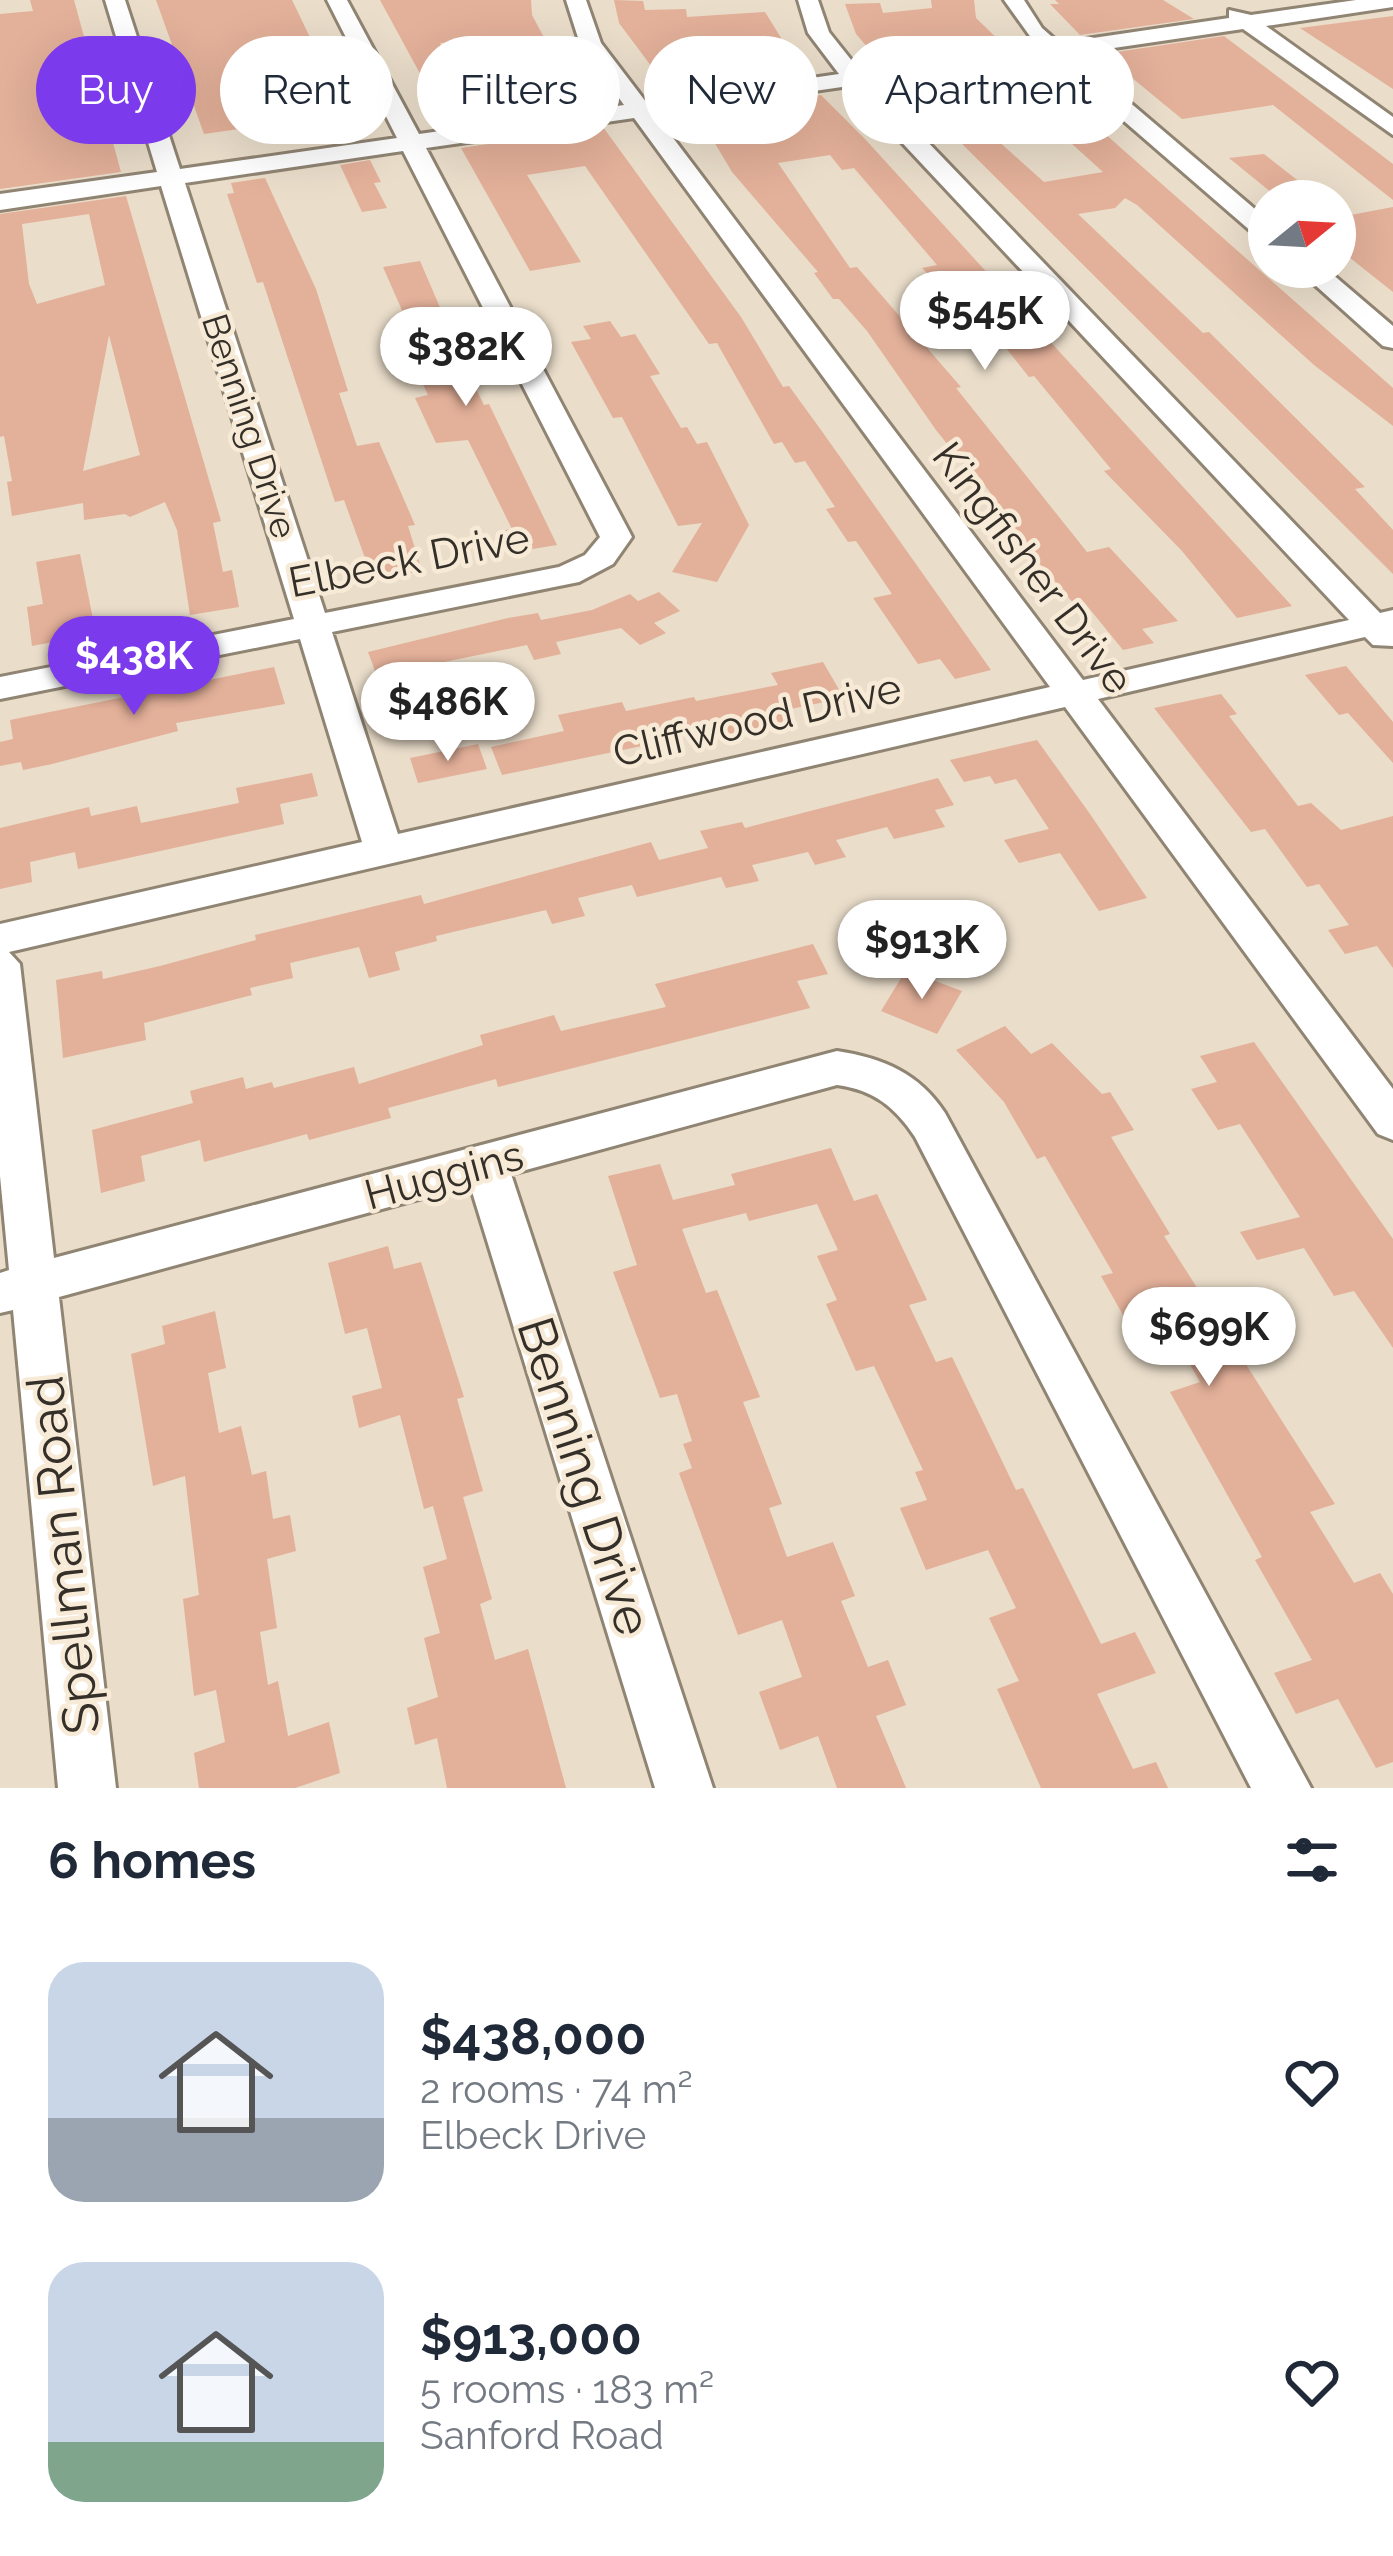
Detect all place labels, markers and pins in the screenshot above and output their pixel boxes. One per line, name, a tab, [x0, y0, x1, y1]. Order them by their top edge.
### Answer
pin: $545K	[901, 271, 1069, 373]
pin: $382K	[382, 307, 550, 409]
pin: $438K	[50, 616, 218, 718]
pin: $486K	[364, 662, 532, 764]
pin: $913K	[838, 900, 1006, 1002]
pin: $699K	[1125, 1287, 1293, 1389]

